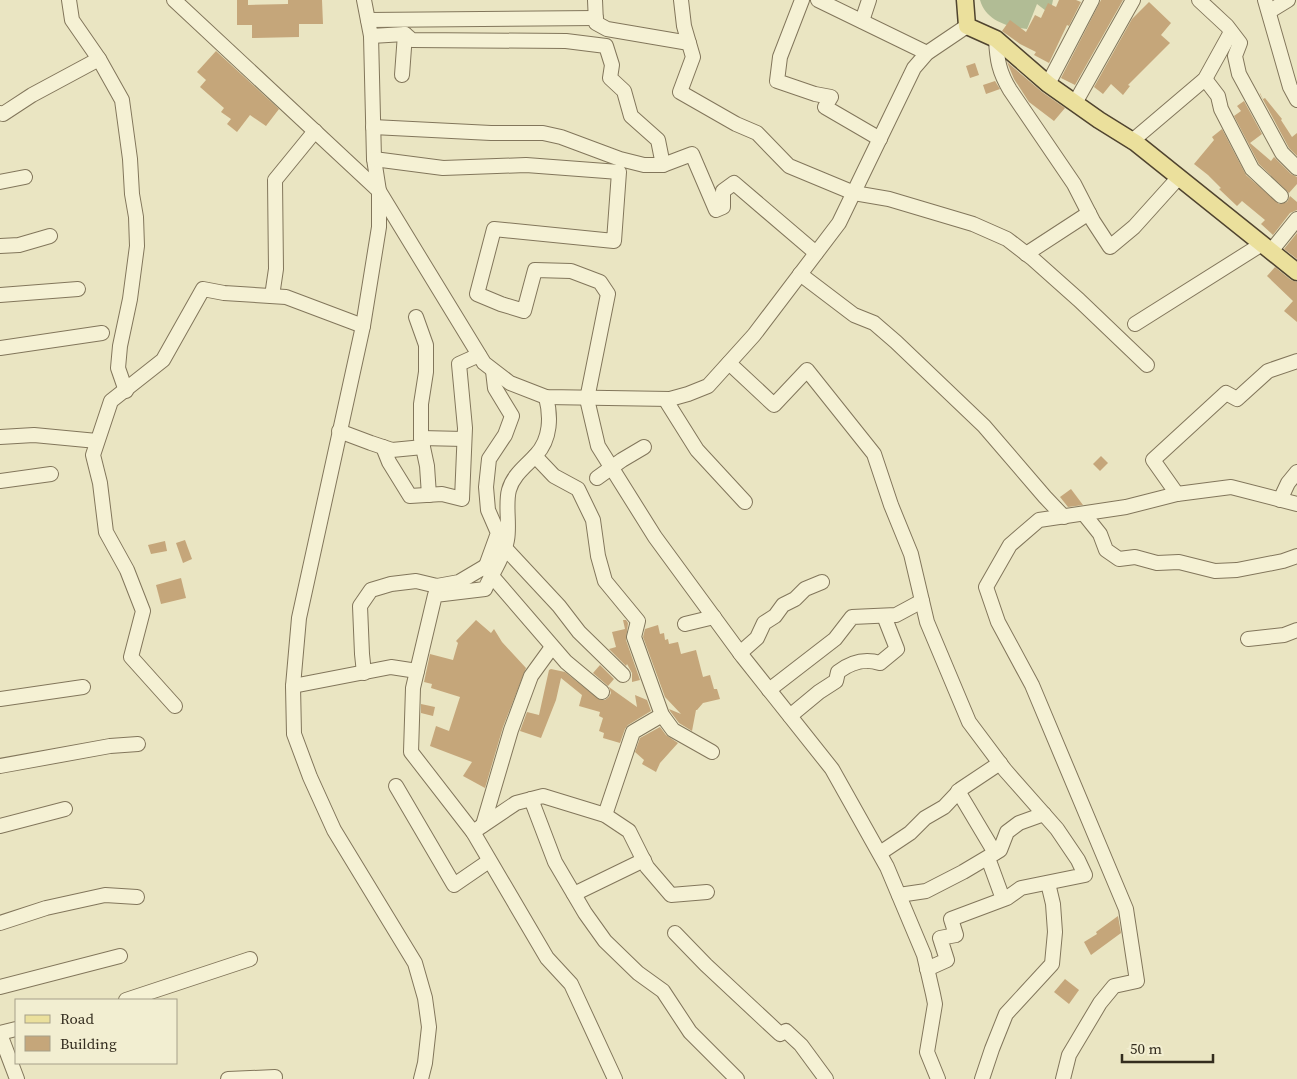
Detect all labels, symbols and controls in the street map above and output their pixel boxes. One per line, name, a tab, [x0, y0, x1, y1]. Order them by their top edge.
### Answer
legend	[15, 999, 178, 1064]
text: Road	[60, 1008, 94, 1029]
scale bar	[1122, 1032, 1213, 1064]
text: Building	[60, 1033, 117, 1054]
text: 50 m	[1130, 1038, 1162, 1059]

